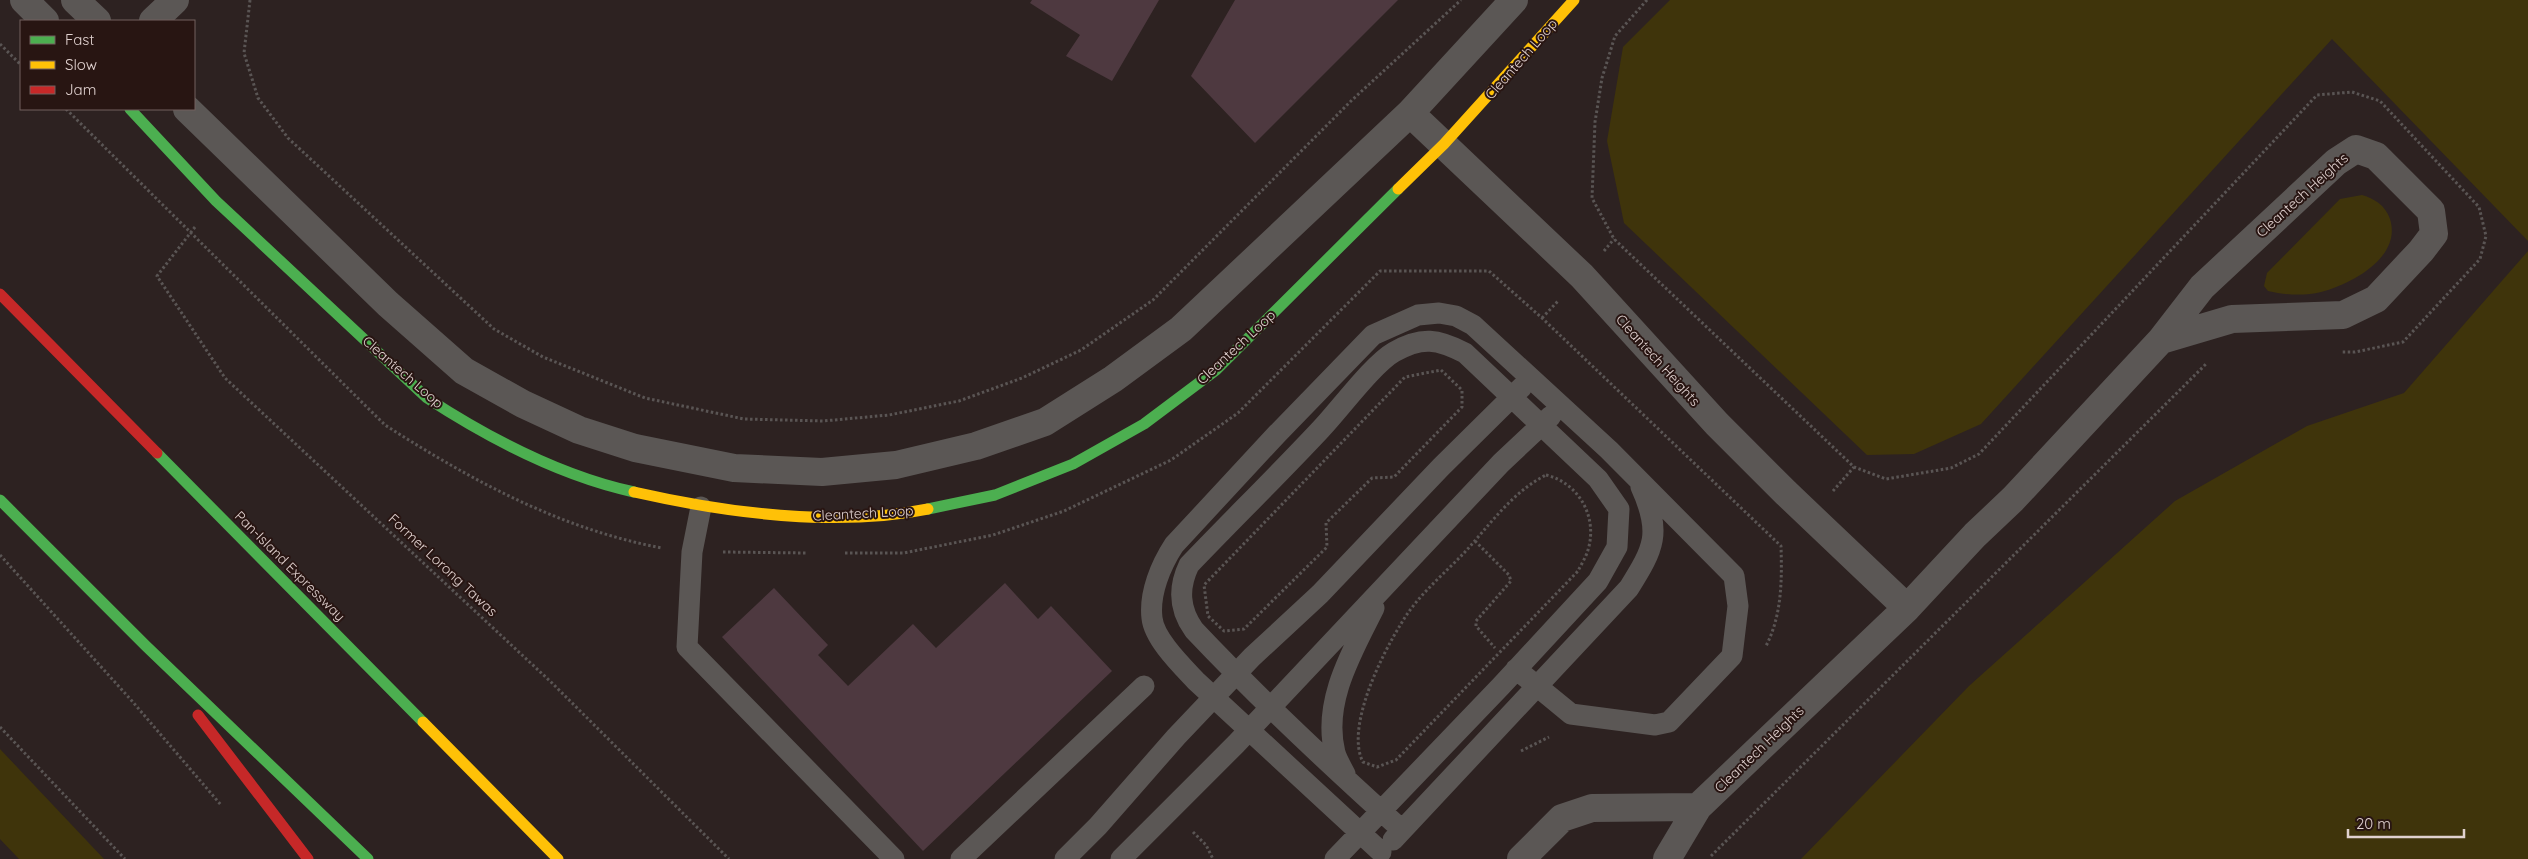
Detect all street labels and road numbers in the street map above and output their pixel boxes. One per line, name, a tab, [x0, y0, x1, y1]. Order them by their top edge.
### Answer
street label: Cleantech Loop	[1481, 15, 1561, 103]
street label: Cleantech Heights	[2252, 149, 2352, 241]
street label: Cleantech Loop	[1193, 306, 1279, 388]
street label: Cleantech Heights	[1612, 310, 1704, 410]
street label: Cleantech Loop	[359, 332, 447, 412]
street label: Cleantech Loop	[812, 501, 914, 525]
street label: Pan-Island Expressway	[231, 507, 349, 625]
street label: Former Lorong Tawas	[385, 510, 501, 620]
street label: Cleantech Heights	[1710, 702, 1808, 796]

